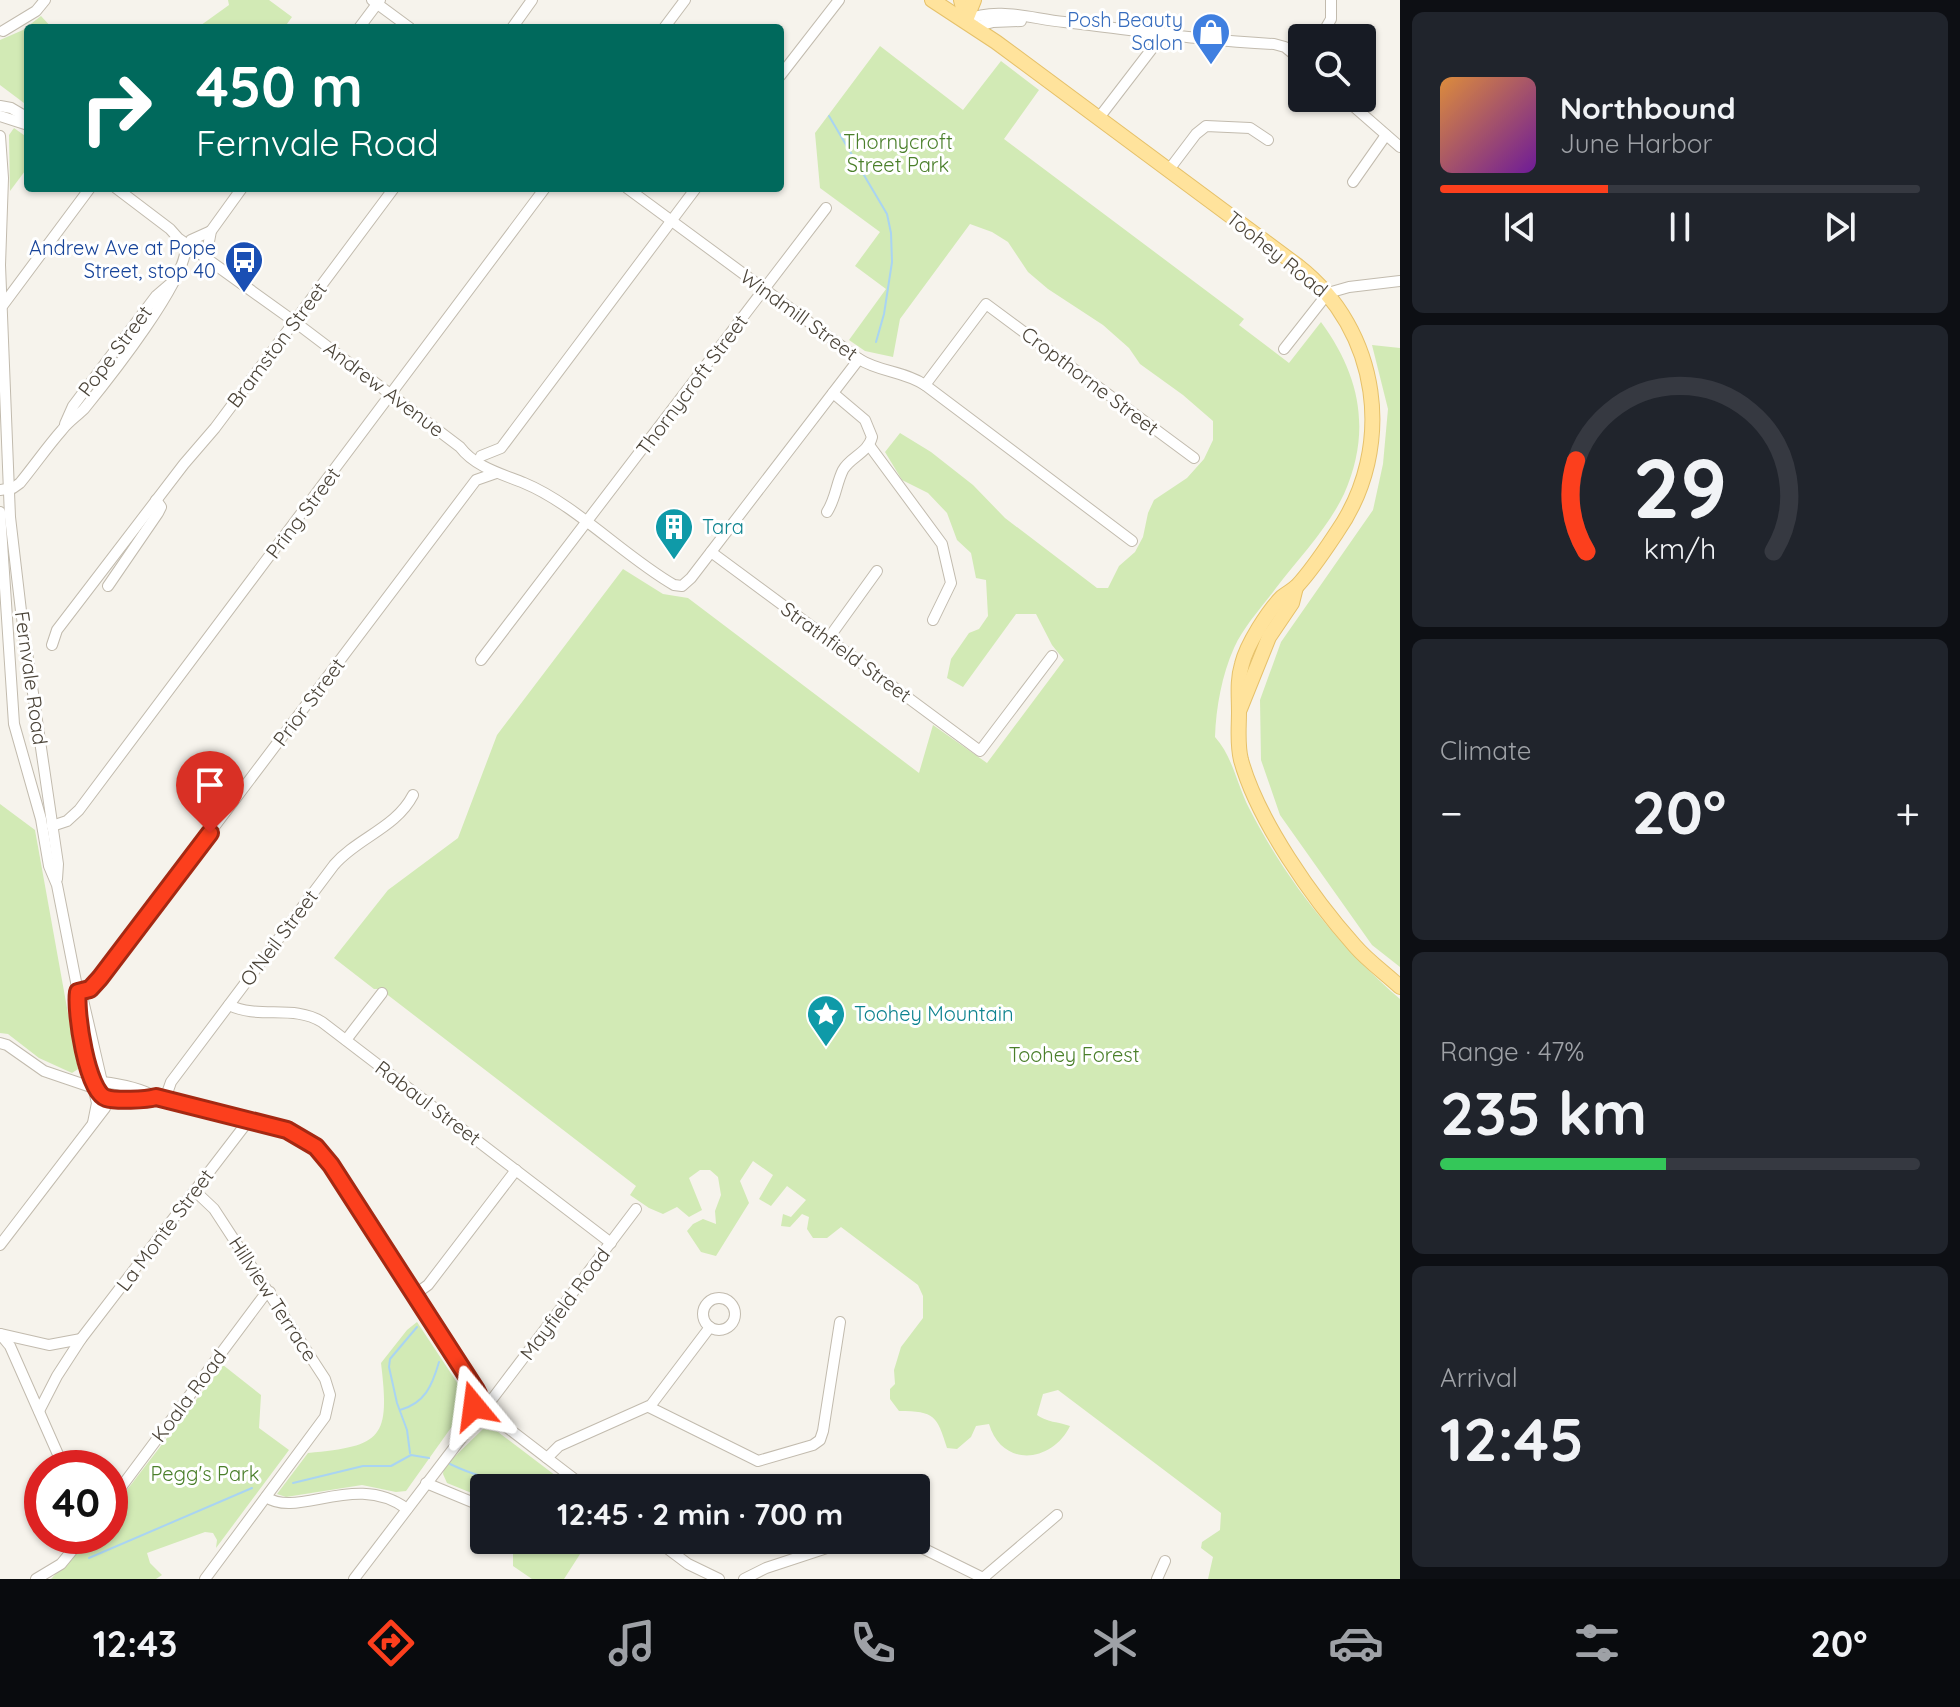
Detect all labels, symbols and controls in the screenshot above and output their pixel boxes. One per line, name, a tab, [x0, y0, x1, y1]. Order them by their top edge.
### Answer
place label: Posh Beauty Salon	[1067, 7, 1183, 55]
shop icon: Posh Beauty Salon	[1190, 11, 1232, 66]
map controls	[1288, 24, 1376, 112]
button: search	[1288, 24, 1376, 112]
text: 450 m	[196, 51, 363, 121]
icon: right	[64, 56, 168, 160]
text: Northbound	[1560, 89, 1736, 127]
text: Fernvale Road	[196, 120, 439, 165]
text: June Harbor	[1560, 127, 1712, 160]
park label: Thornycroft Street Park	[843, 129, 953, 177]
street label: Toohey Road	[1222, 205, 1333, 302]
icon: previous	[1498, 205, 1542, 249]
icon: pause	[1658, 205, 1702, 249]
icon: next	[1818, 205, 1862, 249]
place label: Andrew Ave at Pope Street, stop 40	[29, 235, 216, 283]
bus stop icon: Andrew Ave at Pope Street, stop 40	[223, 239, 265, 294]
street label: Windmill Street	[736, 264, 863, 366]
street label: Bramston Street	[221, 277, 332, 412]
street label: Pope Street	[72, 300, 157, 401]
street label: Thornycroft Street	[631, 309, 753, 460]
street label: Cropthorne Street	[1017, 321, 1164, 440]
street label: Andrew Avenue	[319, 335, 449, 442]
text: 29	[1633, 435, 1727, 539]
street label: Pring Street	[260, 462, 345, 563]
building icon: Tara	[653, 506, 695, 561]
place label: Tara	[702, 514, 744, 539]
text: km/h	[1644, 530, 1716, 566]
street label: Strathfield Street	[776, 596, 917, 707]
street label: Fernvale Road	[10, 609, 53, 746]
street label: Prior Street	[267, 653, 350, 751]
text: Climate	[1440, 734, 1531, 767]
pin	[176, 751, 244, 833]
icon: arrive	[188, 763, 232, 807]
text: 20°	[1632, 774, 1726, 849]
text: −	[1440, 785, 1463, 840]
text: +	[1895, 785, 1920, 840]
street label: O'Neil Street	[234, 884, 323, 991]
place icon: Toohey Mountain	[805, 993, 847, 1048]
place label: Toohey Mountain	[854, 1001, 1014, 1026]
text: Range · 47%	[1440, 1035, 1584, 1068]
park label: Toohey Forest	[1008, 1042, 1140, 1067]
street label: Rabaul Street	[371, 1055, 486, 1151]
text: 235 km	[1440, 1075, 1647, 1150]
street label: La Monte Street	[111, 1164, 219, 1296]
street label: Hillview Terrace	[224, 1232, 323, 1366]
street label: Mayfield Road	[514, 1243, 615, 1365]
street label: Koala Road	[146, 1345, 231, 1447]
text: Arrival	[1440, 1361, 1518, 1394]
position arrow	[432, 1364, 516, 1448]
text: 12:45	[1440, 1401, 1584, 1476]
speed limit sign: 40	[24, 1450, 128, 1554]
park label: Pegg's Park	[151, 1461, 259, 1486]
text: 12:45 · 2 min · 700 m	[557, 1495, 843, 1533]
icon: directions	[363, 1615, 419, 1671]
icon: music	[604, 1615, 660, 1671]
icon: phone	[845, 1615, 901, 1671]
icon: climate	[1087, 1615, 1143, 1671]
icon: car	[1328, 1615, 1384, 1671]
icon: filters	[1569, 1615, 1625, 1671]
text: 12:43	[93, 1621, 177, 1666]
text: 20°	[1811, 1621, 1867, 1666]

